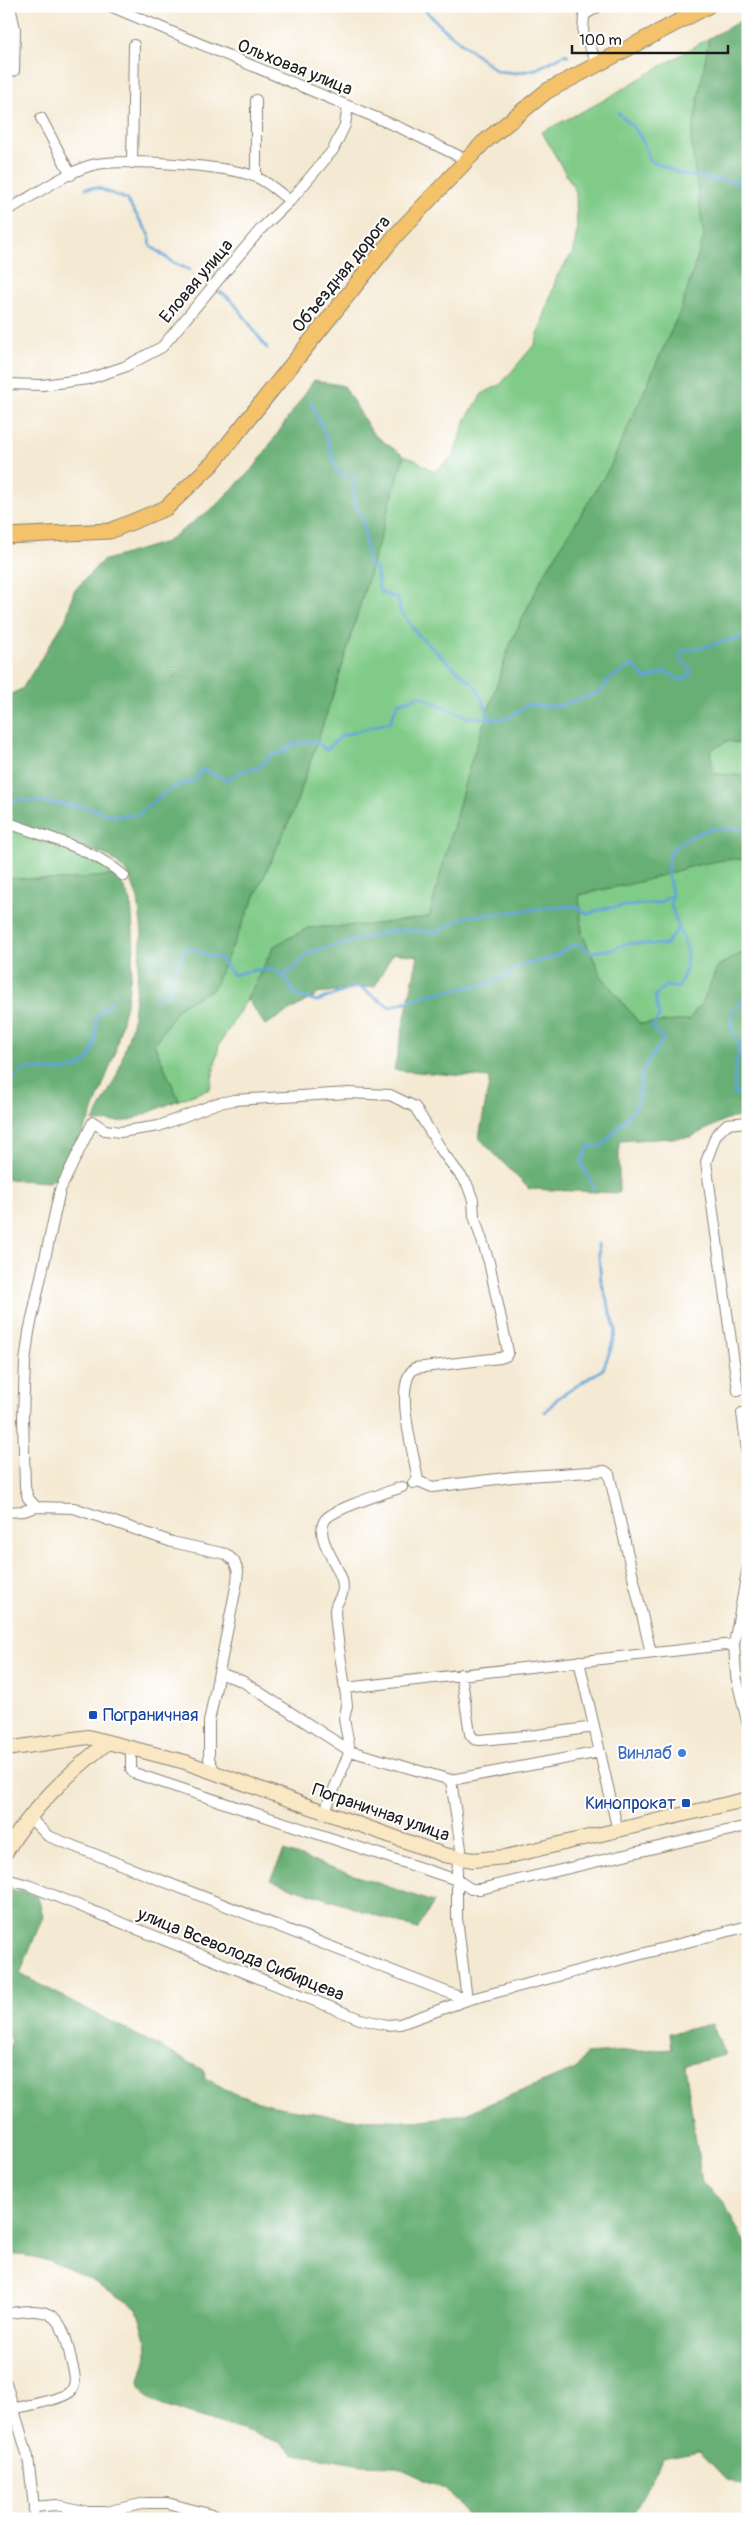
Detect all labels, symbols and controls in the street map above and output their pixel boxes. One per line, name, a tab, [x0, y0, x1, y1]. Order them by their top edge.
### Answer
scale bar	[572, 22, 728, 54]
text: 100 m	[579, 31, 622, 50]
street label: Ольховая улица	[234, 34, 356, 101]
street label: Объездная дорога	[287, 211, 396, 338]
street label: Еловая улица	[155, 235, 238, 328]
place label: Пограничная	[103, 1704, 198, 1727]
marker: Пограничная	[87, 1709, 99, 1721]
place label: Винлаб	[617, 1742, 672, 1765]
marker: Винлаб	[676, 1747, 688, 1759]
street label: Пограничная улица	[309, 1778, 453, 1847]
place label: Кинопрокат	[585, 1792, 676, 1815]
marker: Кинопрокат	[680, 1797, 692, 1809]
street label: улица Всеволода Сибирцева	[133, 1902, 348, 2007]

